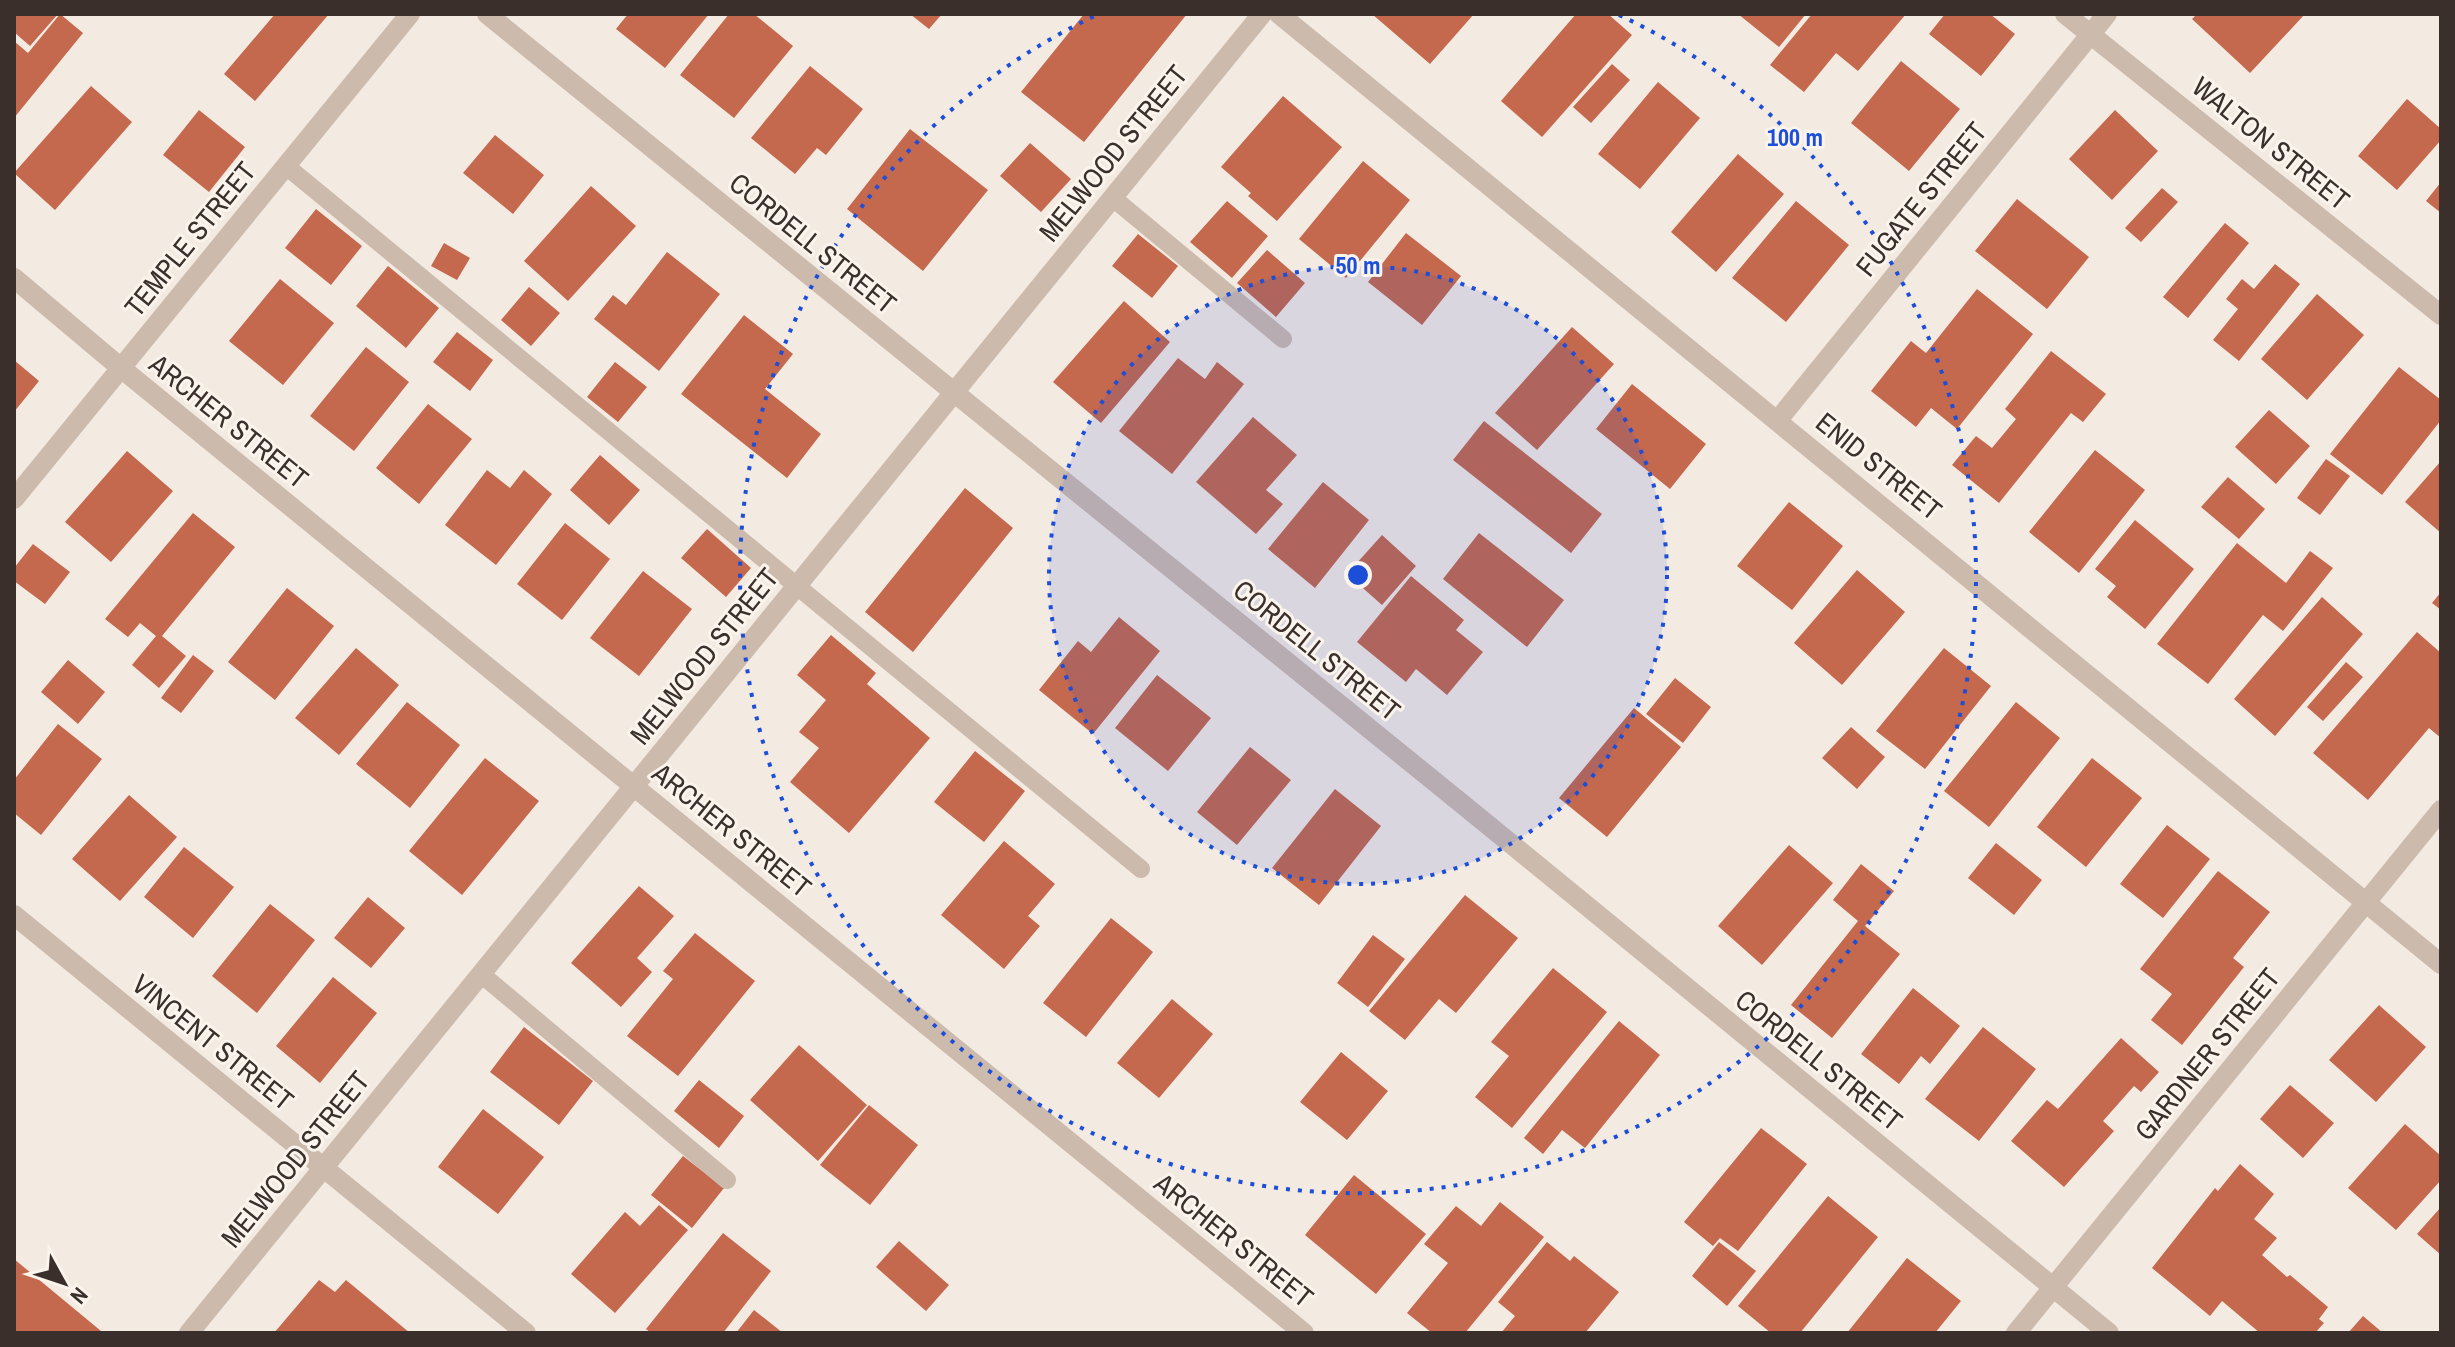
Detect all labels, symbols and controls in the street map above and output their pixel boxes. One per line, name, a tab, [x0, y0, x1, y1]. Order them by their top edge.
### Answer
street label: MELWOOD STREET	[1030, 57, 1196, 249]
street label: WALTON STREET	[2184, 68, 2358, 218]
street label: FUGATE STREET	[1847, 114, 1995, 284]
text: 100 m	[1767, 121, 1823, 153]
street label: TEMPLE STREET	[116, 154, 264, 324]
street label: CORDELL STREET	[722, 164, 904, 322]
text: 50 m	[1336, 249, 1380, 281]
street label: ARCHER STREET	[141, 345, 316, 497]
street label: ENID STREET	[1808, 403, 1950, 529]
street label: MELWOOD STREET	[621, 560, 787, 752]
centre of rings	[1344, 561, 1372, 589]
street label: CORDELL STREET	[1226, 571, 1408, 729]
street label: ARCHER STREET	[644, 754, 819, 906]
street label: GARDNER STREET	[2126, 960, 2288, 1148]
street label: VINCENT STREET	[124, 965, 302, 1119]
street label: CORDELL STREET	[1728, 981, 1910, 1139]
street label: MELWOOD STREET	[212, 1063, 378, 1255]
street label: ARCHER STREET	[1146, 1164, 1321, 1316]
north arrow	[24, 1243, 104, 1323]
text: N	[64, 1281, 95, 1310]

